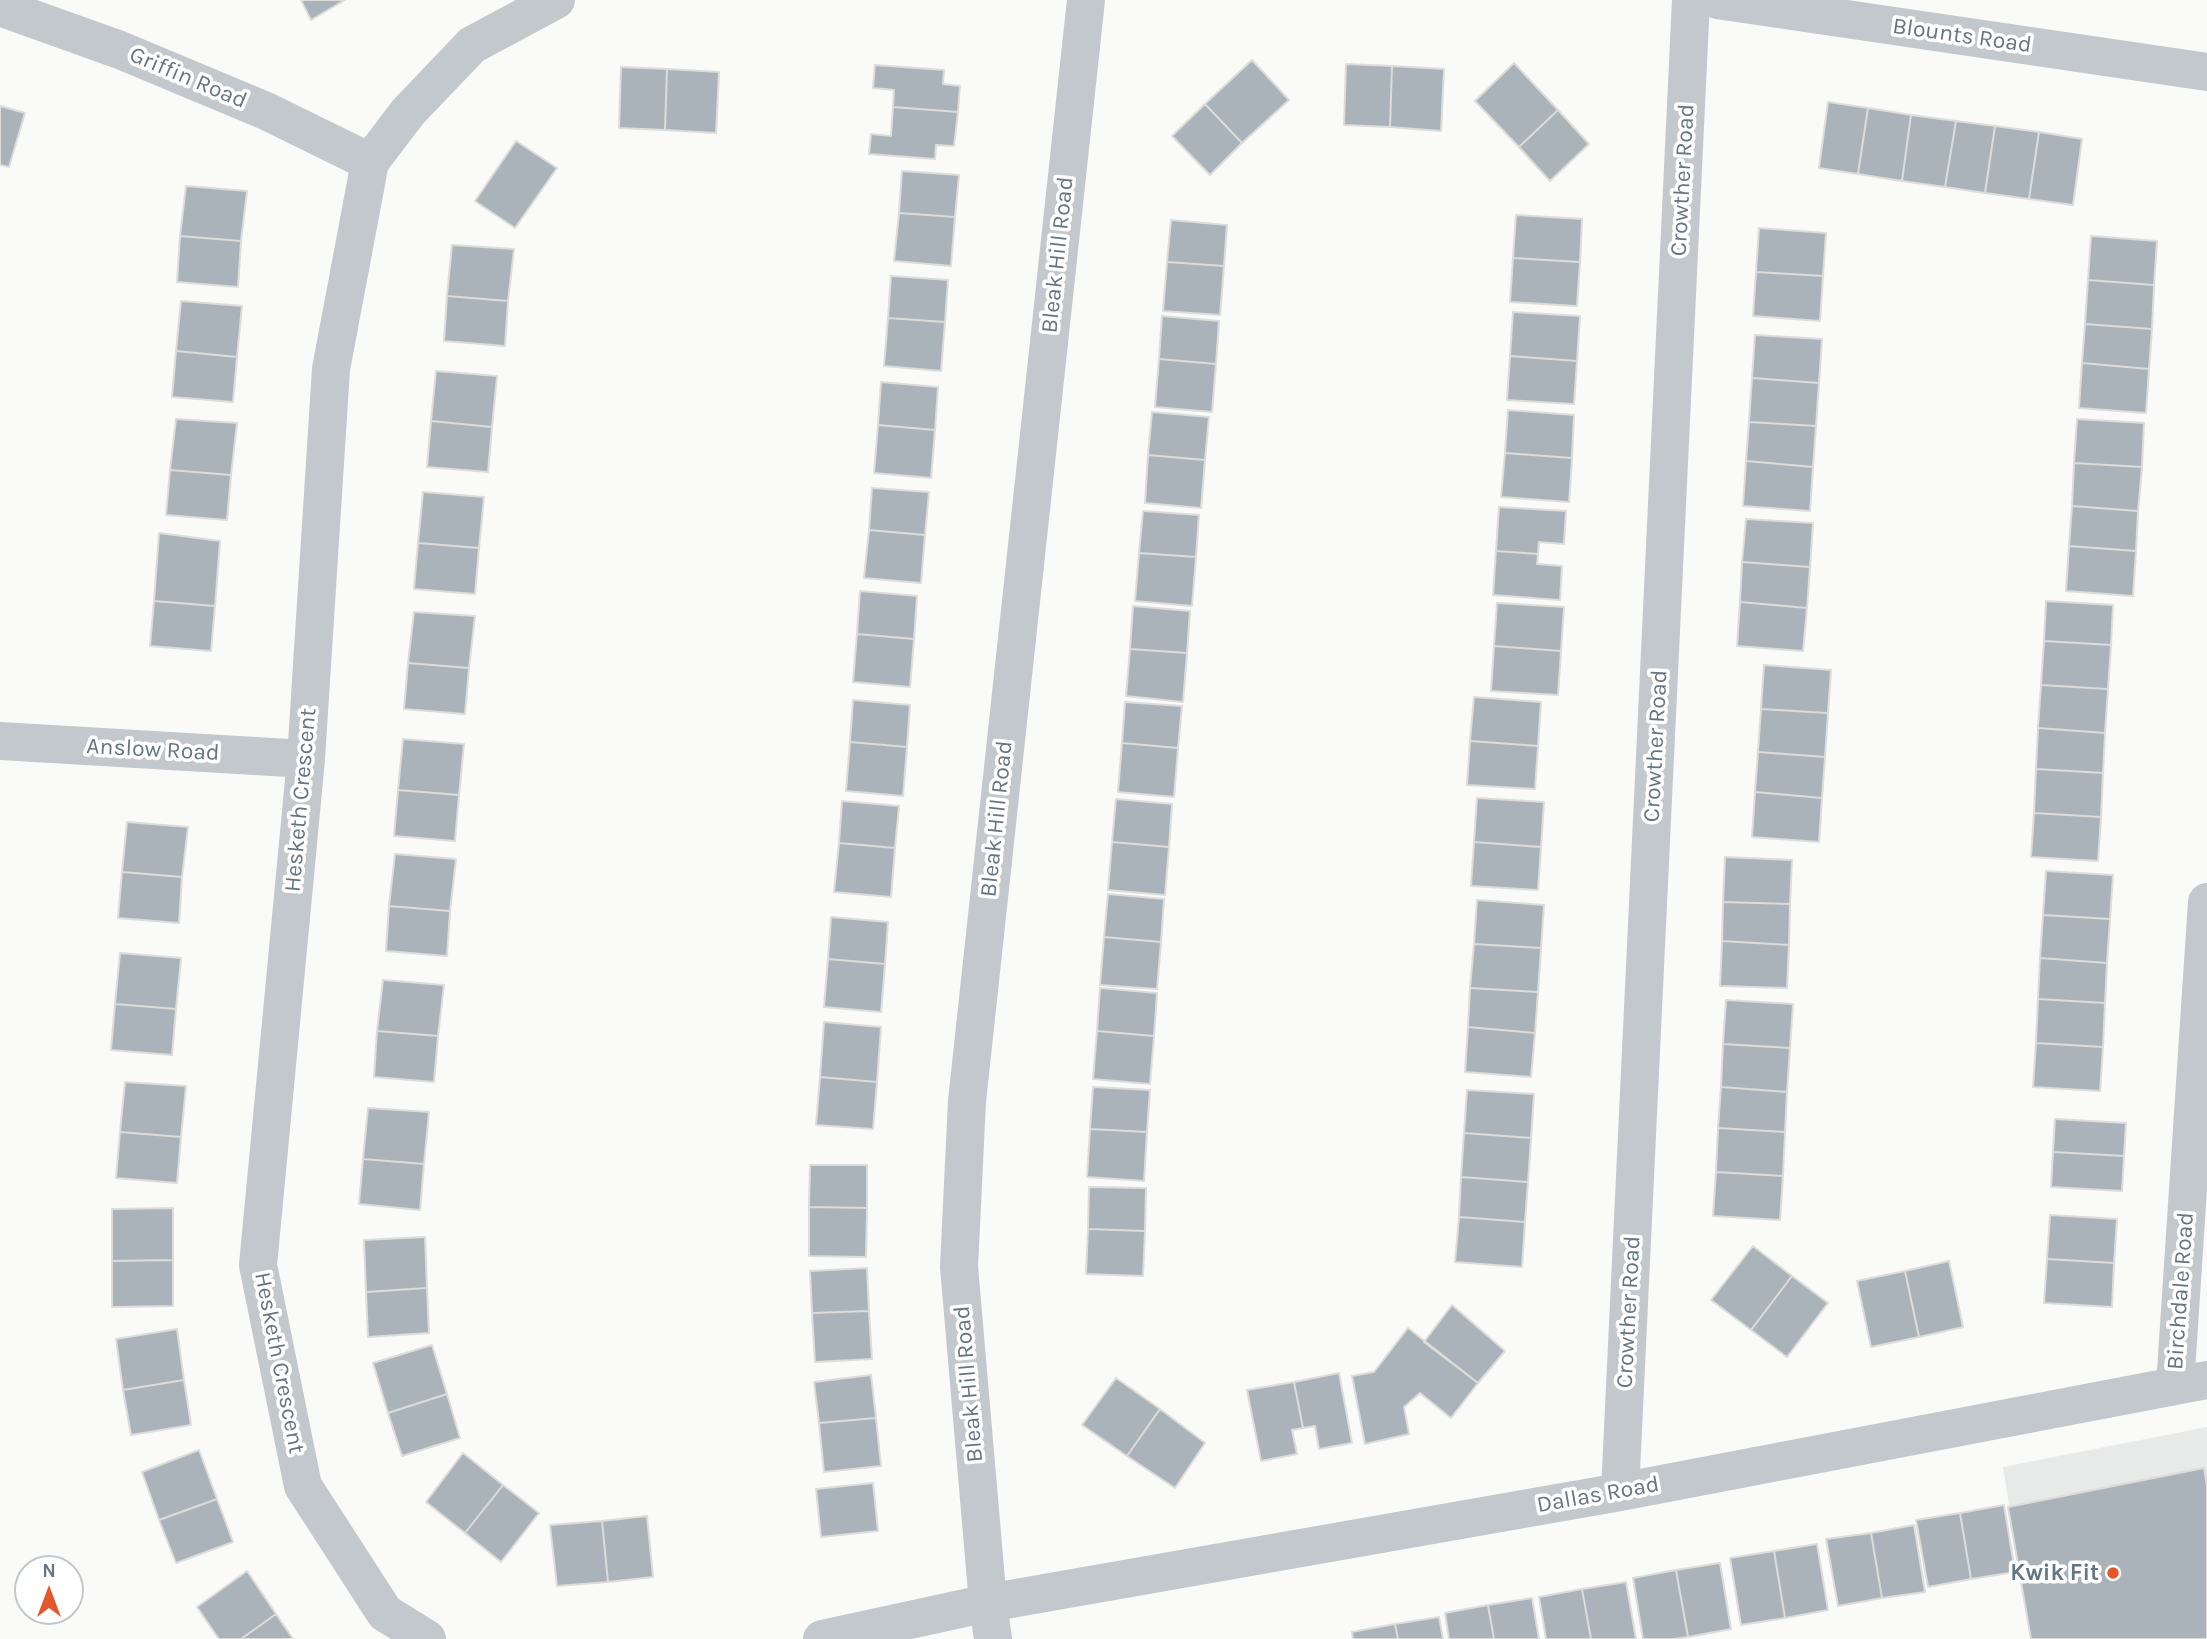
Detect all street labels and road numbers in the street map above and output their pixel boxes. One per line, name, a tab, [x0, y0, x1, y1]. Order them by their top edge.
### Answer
street label: Blounts Road	[1891, 13, 2033, 59]
street label: Griffin Road	[125, 41, 251, 115]
street label: Crowther Road	[1665, 103, 1701, 257]
street label: Bleak Hill Road	[1036, 175, 1080, 335]
street label: Crowther Road	[1638, 669, 1674, 823]
street label: Hesketh Crescent	[279, 707, 323, 893]
street label: Anslow Road	[86, 733, 220, 767]
street label: Bleak Hill Road	[975, 739, 1019, 899]
street label: Birchdale Road	[2162, 1211, 2200, 1371]
street label: Crowther Road	[1611, 1235, 1647, 1389]
street label: Hesketh Crescent	[248, 1270, 310, 1456]
street label: Bleak Hill Road	[948, 1305, 990, 1463]
street label: Dallas Road	[1535, 1471, 1661, 1519]

